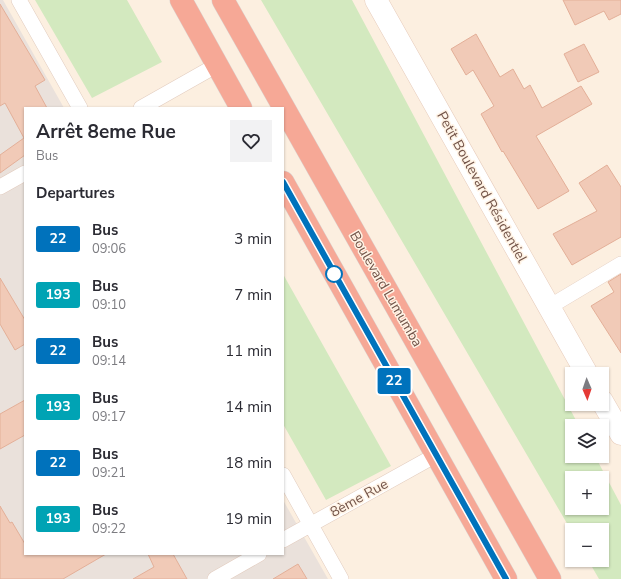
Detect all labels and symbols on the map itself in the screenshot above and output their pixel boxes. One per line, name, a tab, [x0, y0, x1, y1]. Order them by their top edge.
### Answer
street label: Petit Boulevard Résidentiel	[432, 108, 532, 267]
street label: Boulevard Lumumba	[345, 228, 427, 350]
unlabelled marker	[325, 265, 343, 283]
north arrow	[565, 367, 609, 411]
line badge: 22	[376, 368, 412, 394]
street label: 8ème Rue	[327, 474, 391, 522]

